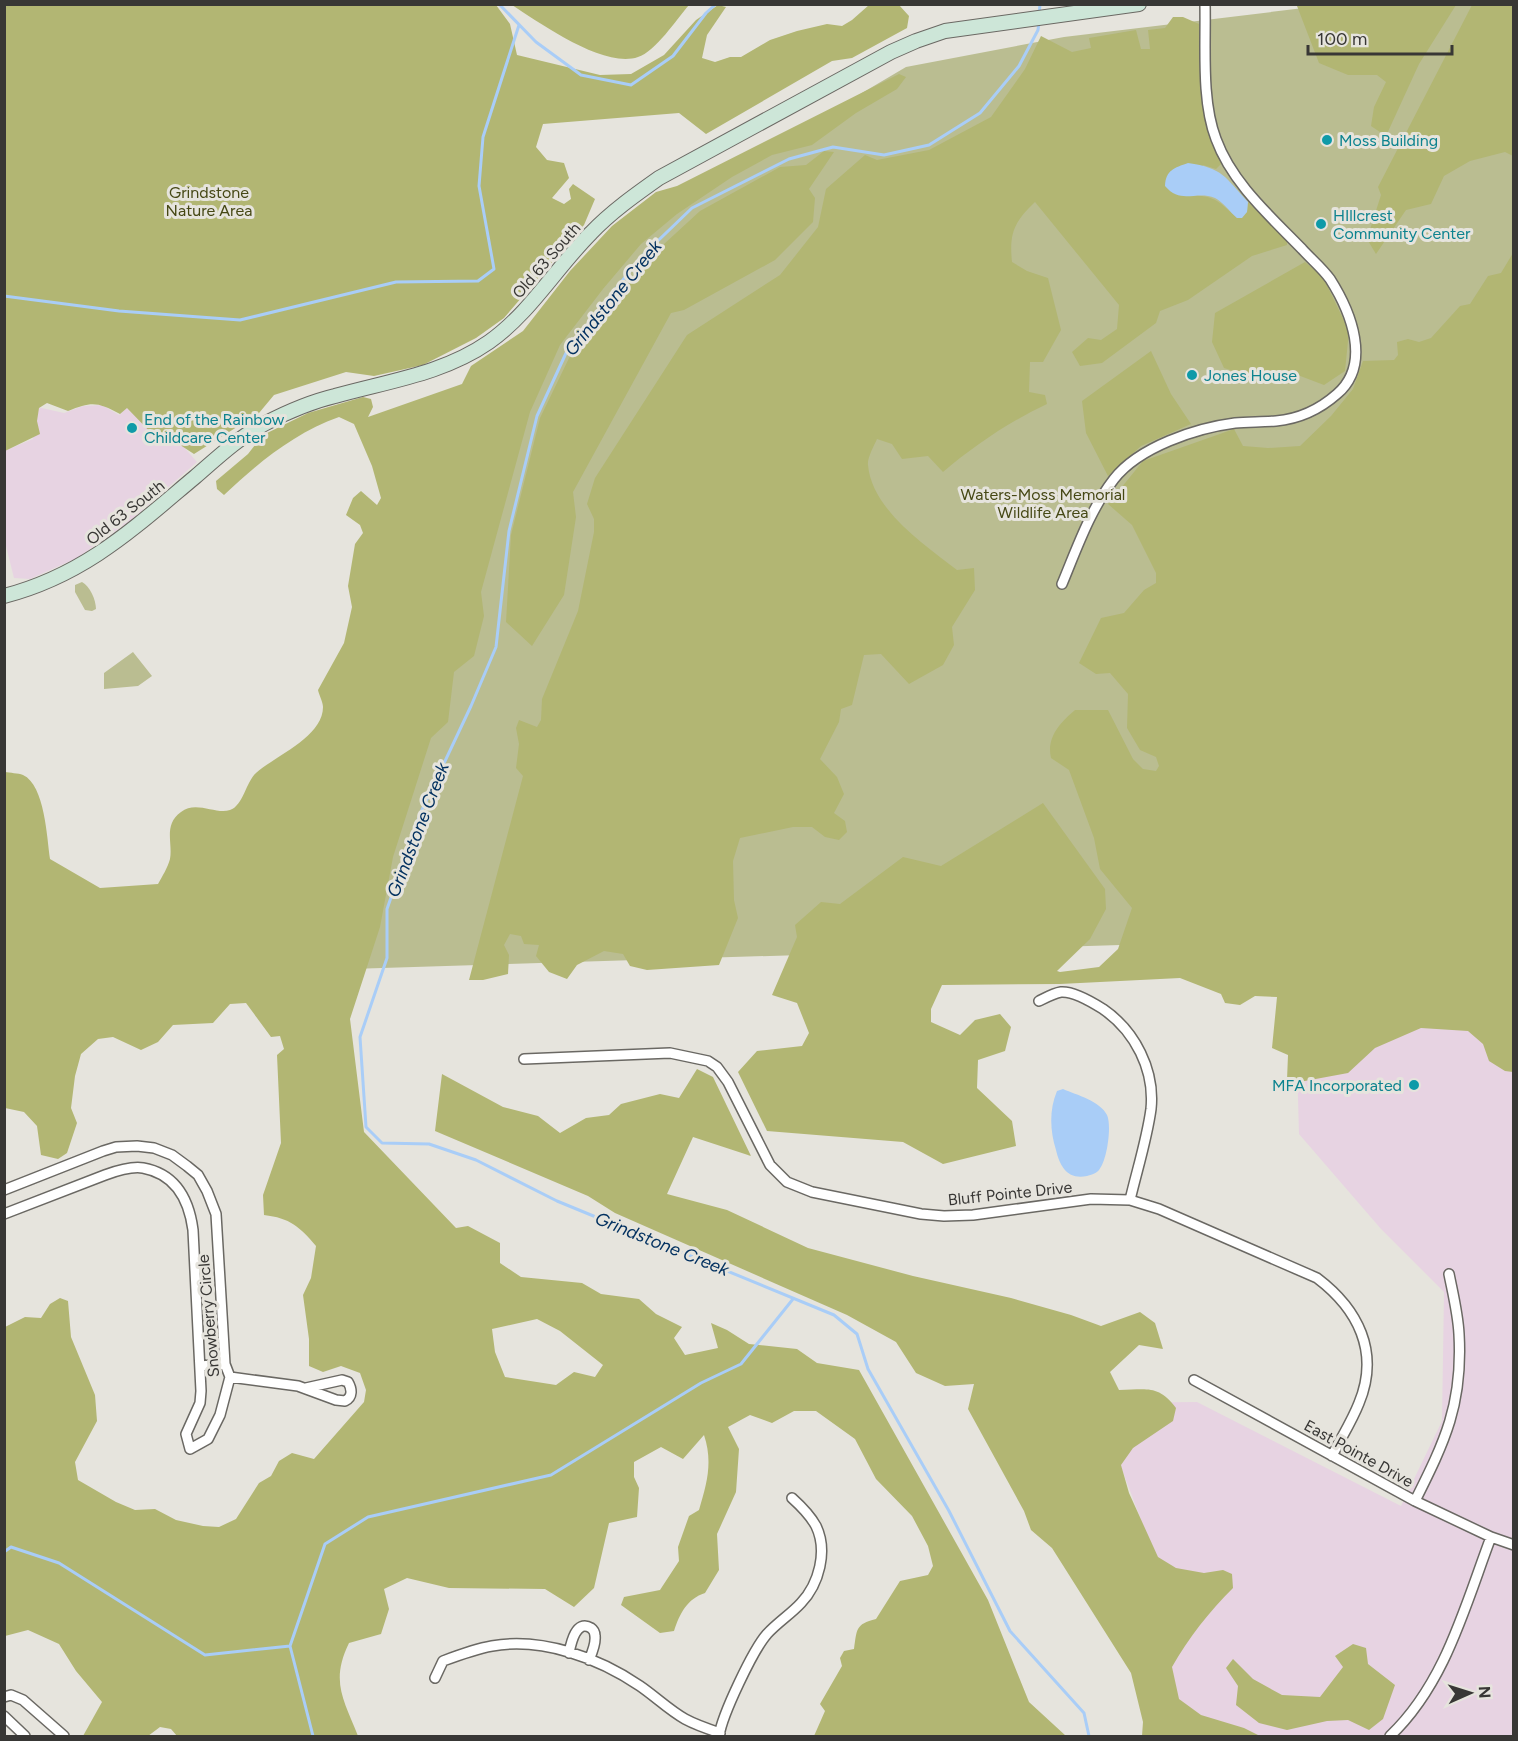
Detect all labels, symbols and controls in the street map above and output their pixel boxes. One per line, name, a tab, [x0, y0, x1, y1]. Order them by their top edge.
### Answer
scale bar	[1308, 18, 1452, 56]
text: 100 m	[1317, 28, 1367, 50]
place label: Moss Building	[1339, 131, 1438, 150]
marker: Moss Building	[1320, 133, 1334, 147]
park label: Grindstone Nature Area	[166, 183, 252, 220]
place label: HIllcrest Community Center	[1333, 206, 1471, 243]
marker: HIllcrest Community Center	[1314, 217, 1328, 231]
street label: Old 63 South	[508, 219, 584, 302]
water label: Grindstone Creek	[560, 235, 667, 360]
place label: Jones House	[1204, 366, 1297, 385]
marker: Jones House	[1185, 368, 1199, 382]
place label: End of the Rainbow Childcare Center	[144, 410, 285, 447]
marker: End of the Rainbow Childcare Center	[125, 421, 139, 435]
street label: Old 63 South	[82, 476, 168, 549]
park label: Waters-Moss Memorial Wildlife Area	[961, 485, 1125, 522]
water label: Grindstone Creek	[382, 758, 454, 900]
place label: MFA Incorporated	[1272, 1076, 1402, 1095]
marker: MFA Incorporated	[1407, 1078, 1421, 1092]
street label: Bluff Pointe Drive	[947, 1178, 1073, 1209]
water label: Grindstone Creek	[592, 1207, 733, 1281]
street label: Snowberry Circle	[194, 1253, 223, 1378]
street label: East Pointe Drive	[1301, 1416, 1417, 1491]
north arrow	[1440, 1663, 1500, 1723]
text: N	[1475, 1686, 1494, 1699]

